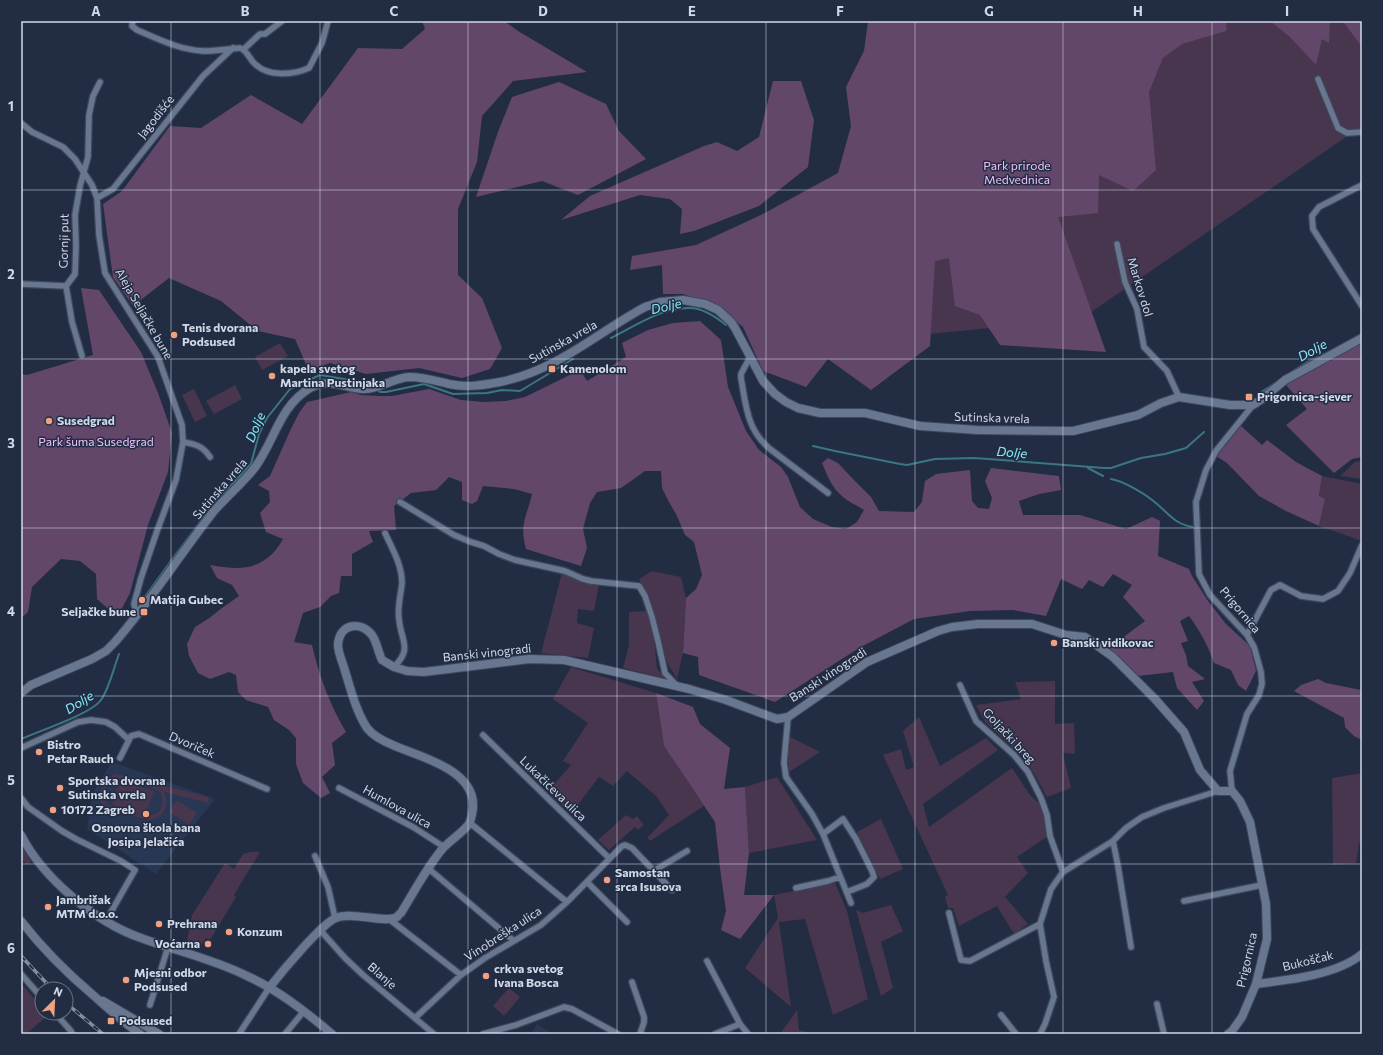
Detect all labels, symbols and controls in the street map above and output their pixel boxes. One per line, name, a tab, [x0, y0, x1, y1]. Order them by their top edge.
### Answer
text: A	[91, 3, 101, 19]
text: B	[241, 3, 250, 19]
text: C	[390, 3, 399, 19]
text: D	[538, 3, 548, 19]
text: E	[688, 3, 696, 19]
text: F	[836, 3, 844, 19]
text: G	[984, 3, 994, 19]
text: H	[1133, 3, 1143, 19]
text: I	[1285, 3, 1289, 19]
street label: Jagodišće	[134, 92, 177, 141]
text: 1	[8, 98, 14, 114]
park label: Park prirode Medvednica	[983, 158, 1051, 186]
street label: Gornji put	[56, 213, 70, 269]
street label: Markov dol	[1125, 255, 1157, 318]
street label: Aleja Seljačke bune	[113, 265, 177, 362]
text: 2	[7, 266, 15, 282]
water label: Dolje	[649, 295, 683, 317]
street label: Sutinska vrela	[526, 317, 599, 366]
place label: Tenis dvorana Podsused	[182, 320, 258, 348]
marker: Tenis dvorana Podsused	[169, 330, 179, 340]
water label: Dolje	[1295, 335, 1329, 364]
place label: kapela svetog Martina Pustinjaka	[280, 361, 385, 389]
place label: Kamenolom	[560, 361, 627, 375]
marker: Kamenolom	[547, 364, 557, 374]
marker: kapela svetog Martina Pustinjaka	[267, 371, 277, 381]
place label: Prigornica-sjever	[1257, 389, 1352, 403]
marker: Prigornica-sjever	[1244, 392, 1254, 402]
street label: Sutinska vrela	[954, 409, 1030, 425]
water label: Dolje	[242, 410, 268, 444]
place label: Susedgrad	[57, 413, 115, 427]
marker: Susedgrad	[44, 416, 54, 426]
park label: Park šuma Susedgrad	[38, 434, 154, 448]
text: 3	[7, 435, 15, 451]
water label: Dolje	[996, 443, 1028, 461]
street label: Sutinska vrela	[189, 455, 249, 521]
street label: Prigornica	[1217, 583, 1264, 635]
place label: Matija Gubec	[150, 592, 223, 606]
marker: Matija Gubec	[137, 595, 147, 605]
text: 4	[7, 603, 15, 619]
place label: Seljačke bune	[61, 604, 136, 618]
marker: Seljačke bune	[139, 607, 149, 617]
place label: Banski vidikovac	[1062, 635, 1154, 649]
marker: Banski vidikovac	[1049, 638, 1059, 648]
street label: Banski vinogradi	[442, 640, 532, 664]
street label: Banski vinogradi	[786, 644, 869, 704]
water label: Dolje	[62, 687, 96, 717]
street label: Goljački breg	[981, 705, 1039, 766]
street label: Dvoriček	[167, 728, 218, 760]
place label: Bistro Petar Rauch	[47, 737, 114, 765]
marker: Bistro Petar Rauch	[34, 747, 44, 757]
street label: Lukačićeva ulica	[517, 753, 590, 824]
text: 5	[7, 772, 15, 788]
place label: Sportska dvorana Sutinska vrela	[68, 773, 165, 801]
street label: Humlova ulica	[361, 782, 434, 831]
marker: Sportska dvorana Sutinska vrela	[55, 783, 65, 793]
place label: 10172 Zagreb	[61, 802, 135, 816]
marker: 10172 Zagreb	[48, 805, 58, 815]
marker: Osnovna škola bana Josipa Jelačića	[141, 809, 151, 819]
place label: Osnovna škola bana Josipa Jelačića	[91, 820, 201, 849]
place label: Samostan srca Isusova	[615, 865, 681, 893]
marker: Samostan srca Isusova	[602, 875, 612, 885]
place label: Jambrišak MTM d.o.o.	[56, 892, 118, 920]
marker: Jambrišak MTM d.o.o.	[43, 902, 53, 912]
street label: Vinobreška ulica	[461, 903, 544, 963]
place label: Prehrana	[167, 916, 217, 930]
marker: Prehrana	[154, 919, 164, 929]
place label: Konzum	[237, 924, 283, 938]
marker: Konzum	[224, 927, 234, 937]
street label: Prigornica	[1233, 931, 1259, 989]
place label: Voćarna	[155, 936, 200, 950]
marker: Voćarna	[203, 939, 213, 949]
text: 6	[7, 940, 15, 956]
street label: Bukoščak	[1281, 947, 1335, 973]
street label: Blanje	[365, 959, 400, 991]
place label: crkva svetog Ivana Bosca	[494, 961, 564, 989]
place label: Mjesni odbor Podsused	[134, 965, 207, 993]
marker: crkva svetog Ivana Bosca	[481, 971, 491, 981]
marker: Mjesni odbor Podsused	[121, 975, 131, 985]
north arrow	[34, 981, 74, 1021]
text: N	[52, 984, 65, 999]
place label: Podsused	[119, 1013, 172, 1027]
marker: Podsused	[106, 1016, 116, 1026]

